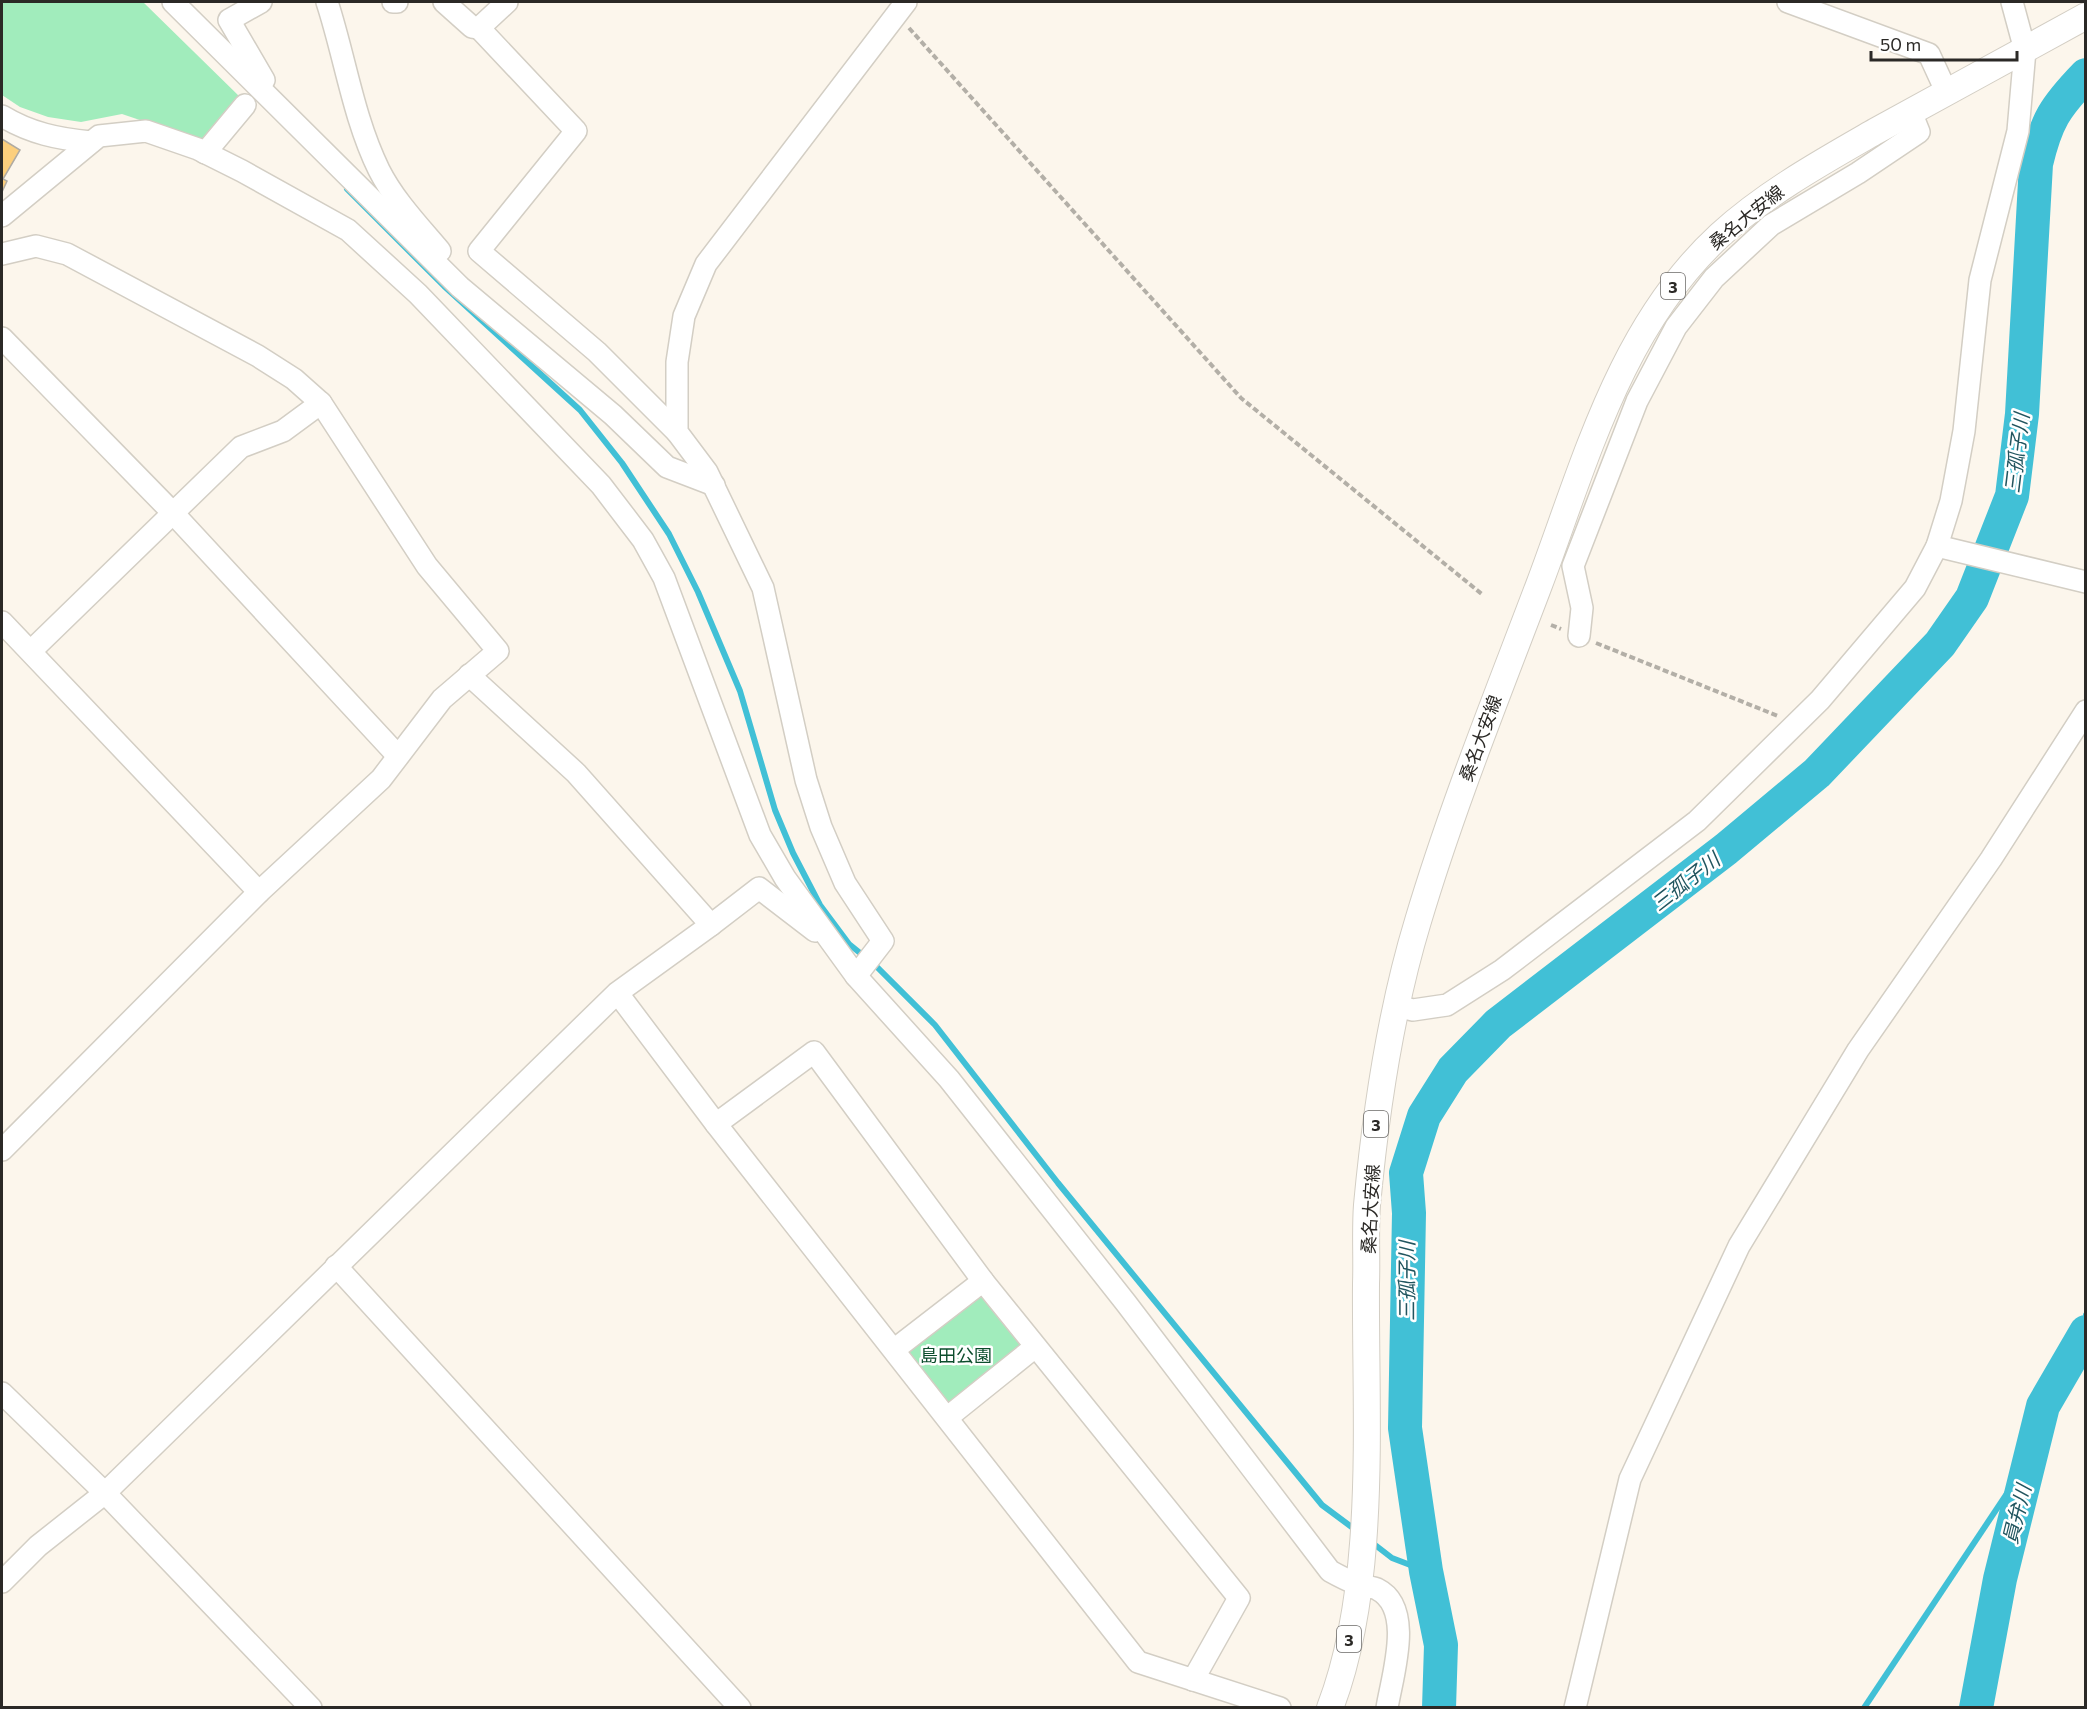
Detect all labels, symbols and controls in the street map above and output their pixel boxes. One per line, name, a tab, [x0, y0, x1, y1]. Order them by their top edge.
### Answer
scale bar	[1871, 24, 2016, 62]
text: 50 m	[1880, 33, 1921, 55]
street label: 桑名大安線	[1704, 180, 1788, 254]
road number: 3	[1661, 273, 1685, 299]
water label: 三孤子川	[1999, 410, 2033, 494]
street label: 桑名大安線	[1454, 692, 1506, 784]
water label: 三孤子川	[1646, 846, 1725, 915]
road number: 3	[1364, 1111, 1388, 1137]
street label: 桑名大安線	[1357, 1163, 1383, 1255]
water label: 三孤子川	[1394, 1239, 1418, 1321]
park label: 島田公園	[920, 1344, 992, 1366]
water label: 員弁川	[1997, 1480, 2035, 1546]
road number: 3	[1337, 1626, 1361, 1652]

